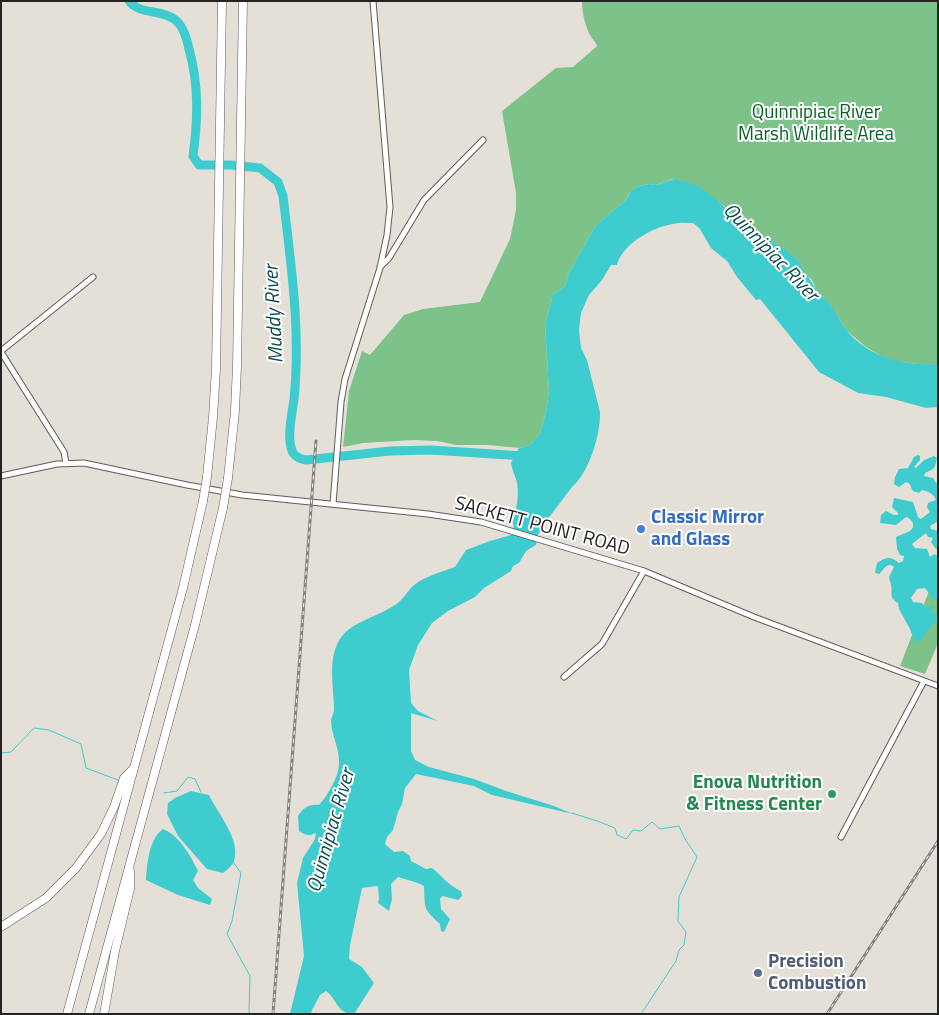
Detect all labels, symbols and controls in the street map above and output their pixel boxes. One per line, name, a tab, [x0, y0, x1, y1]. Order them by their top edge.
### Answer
park label: Quinnipiac River Marsh Wildlife Area	[738, 102, 894, 146]
water label: Quinnipiac River	[717, 199, 823, 307]
water label: Muddy River	[260, 264, 290, 364]
street label: SACKETT POINT ROAD	[452, 493, 632, 561]
place label: Classic Mirror and Glass	[651, 507, 764, 551]
marker: Classic Mirror and Glass	[635, 523, 647, 535]
water label: Quinnipiac River	[303, 767, 361, 895]
place label: Enova Nutrition & Fitness Center	[686, 772, 822, 816]
marker: Enova Nutrition & Fitness Center	[826, 788, 838, 800]
place label: Precision Combustion	[768, 951, 866, 995]
marker: Precision Combustion	[752, 967, 764, 979]

